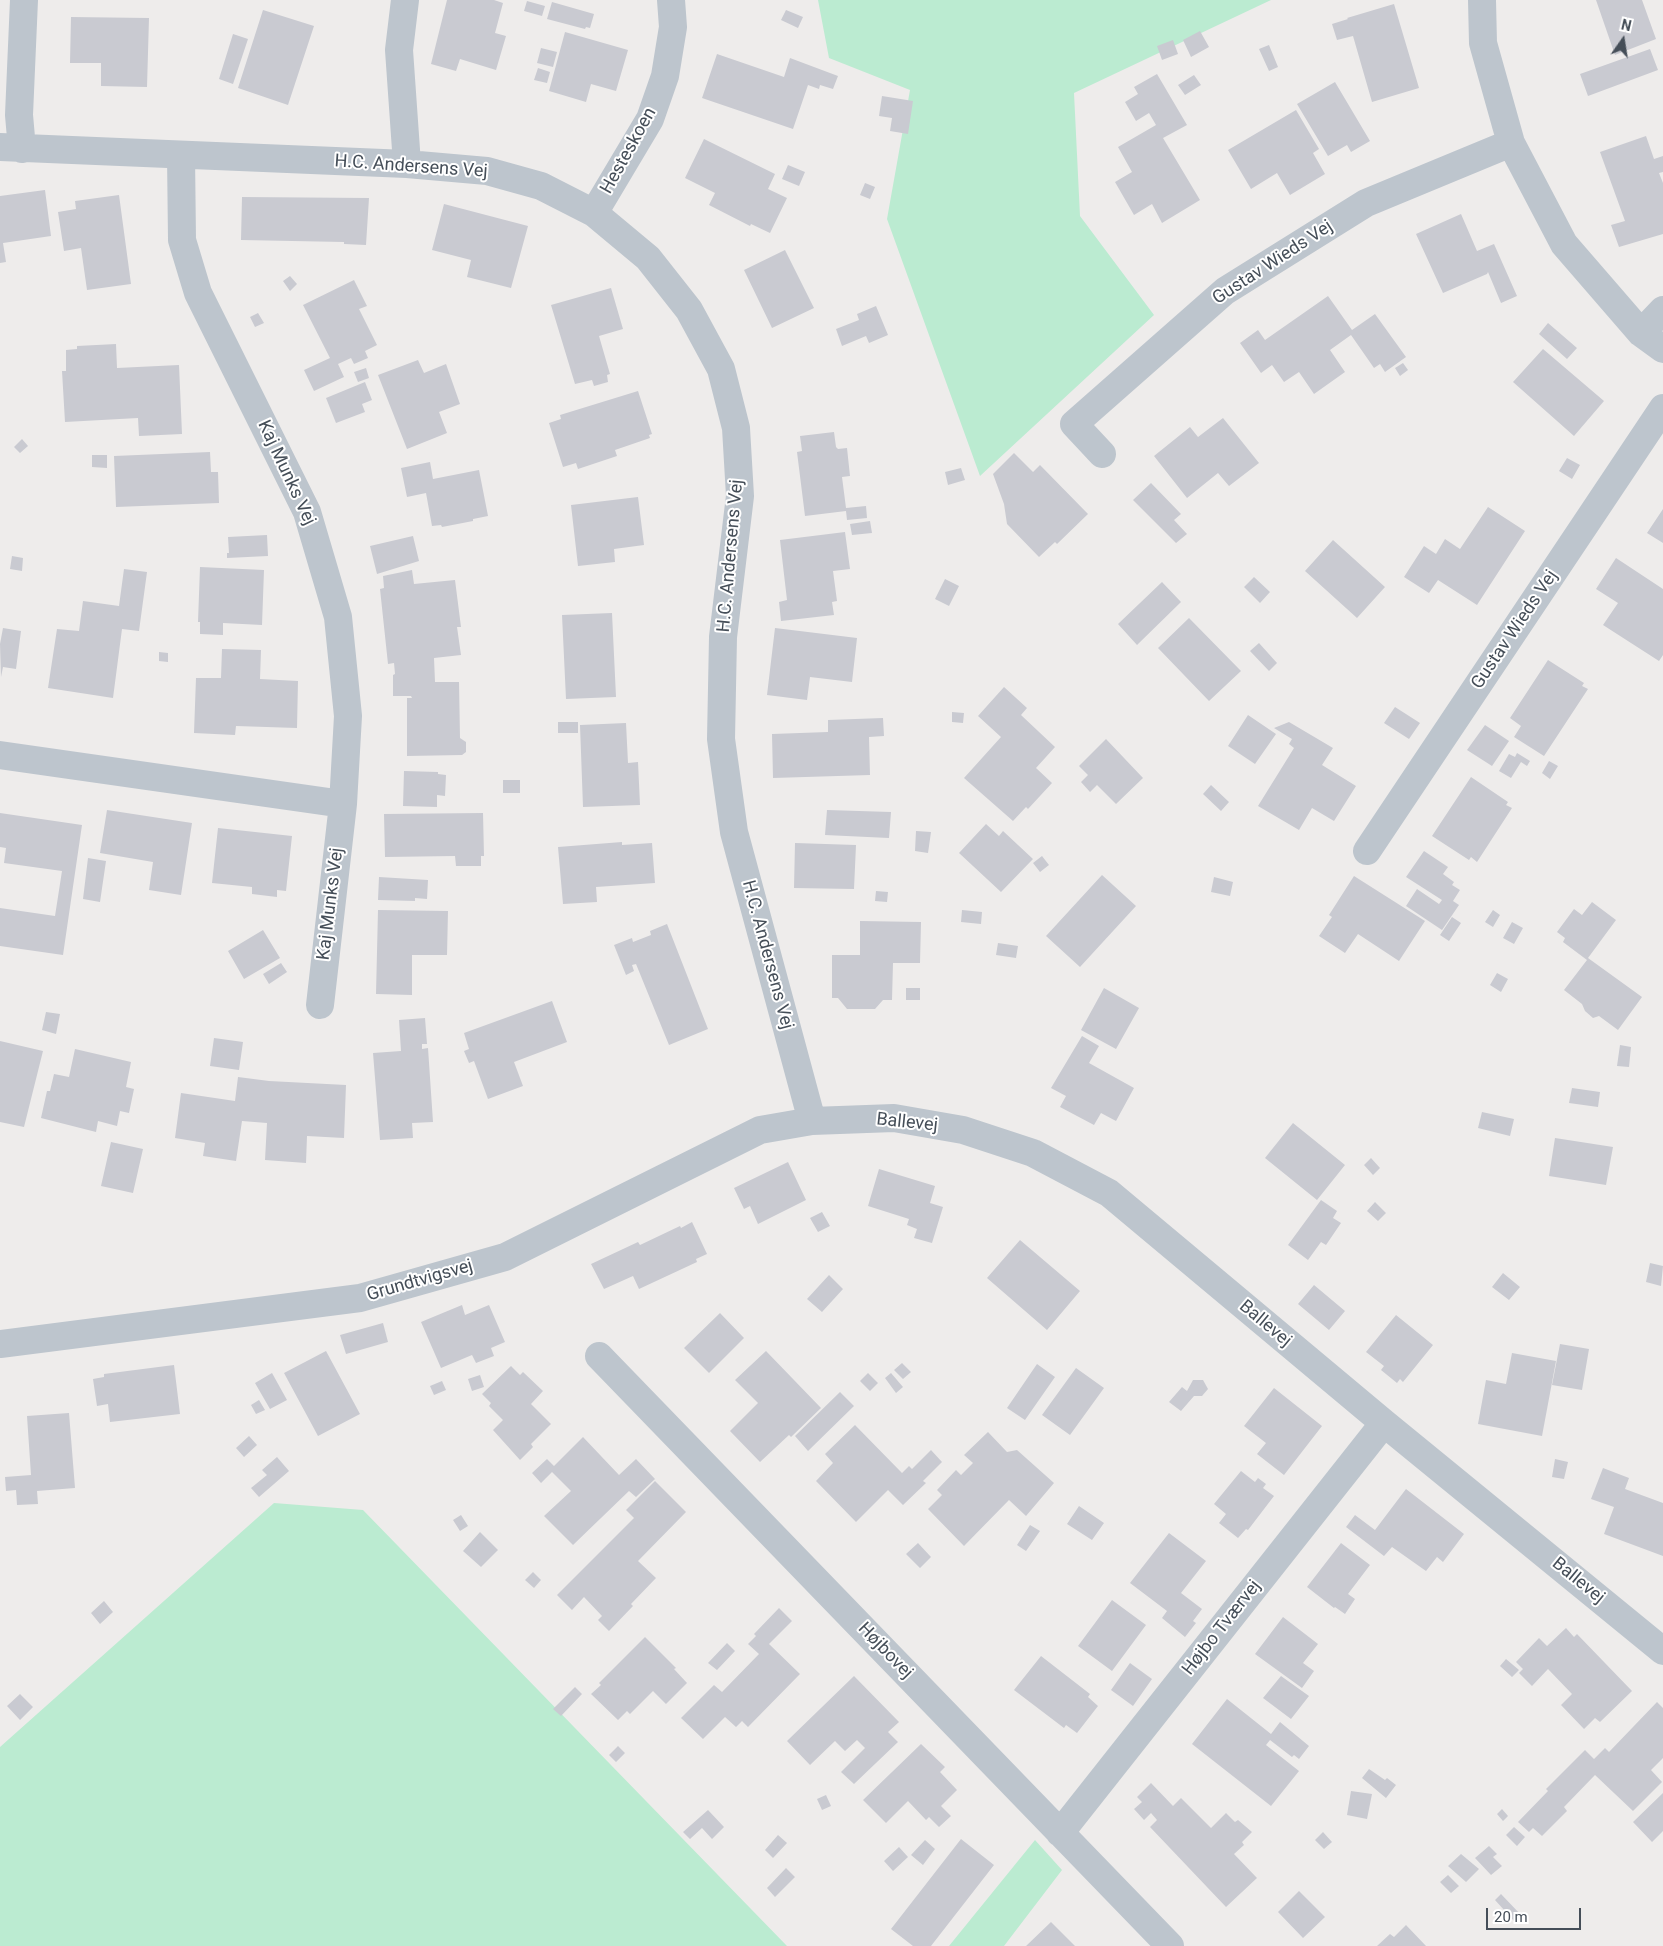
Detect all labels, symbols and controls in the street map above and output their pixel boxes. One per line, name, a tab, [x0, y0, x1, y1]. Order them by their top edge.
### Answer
north arrow	[1598, 15, 1648, 65]
text: N	[1620, 16, 1633, 34]
street label: Hesteskoen	[596, 104, 662, 198]
street label: H.C. Andersens Vej	[334, 151, 488, 183]
street label: Gustav Wieds Vej	[1209, 216, 1337, 310]
street label: Kaj Munks Vej	[252, 417, 320, 529]
street label: H.C. Andersens Vej	[714, 479, 748, 633]
street label: Gustav Wieds Vej	[1467, 566, 1563, 694]
street label: Kaj Munks Vej	[313, 846, 349, 962]
street label: H.C. Andersens Vej	[737, 878, 797, 1032]
street label: Ballevej	[875, 1109, 939, 1137]
street label: Grundtvigsvej	[365, 1256, 475, 1306]
street label: Ballevej	[1234, 1296, 1296, 1352]
street label: Ballevej	[1547, 1553, 1609, 1609]
street label: Højbo Tværvej	[1178, 1576, 1266, 1680]
street label: Højbovej	[853, 1618, 917, 1684]
scale bar	[1488, 1898, 1583, 1930]
text: 20 m	[1494, 1908, 1528, 1926]

